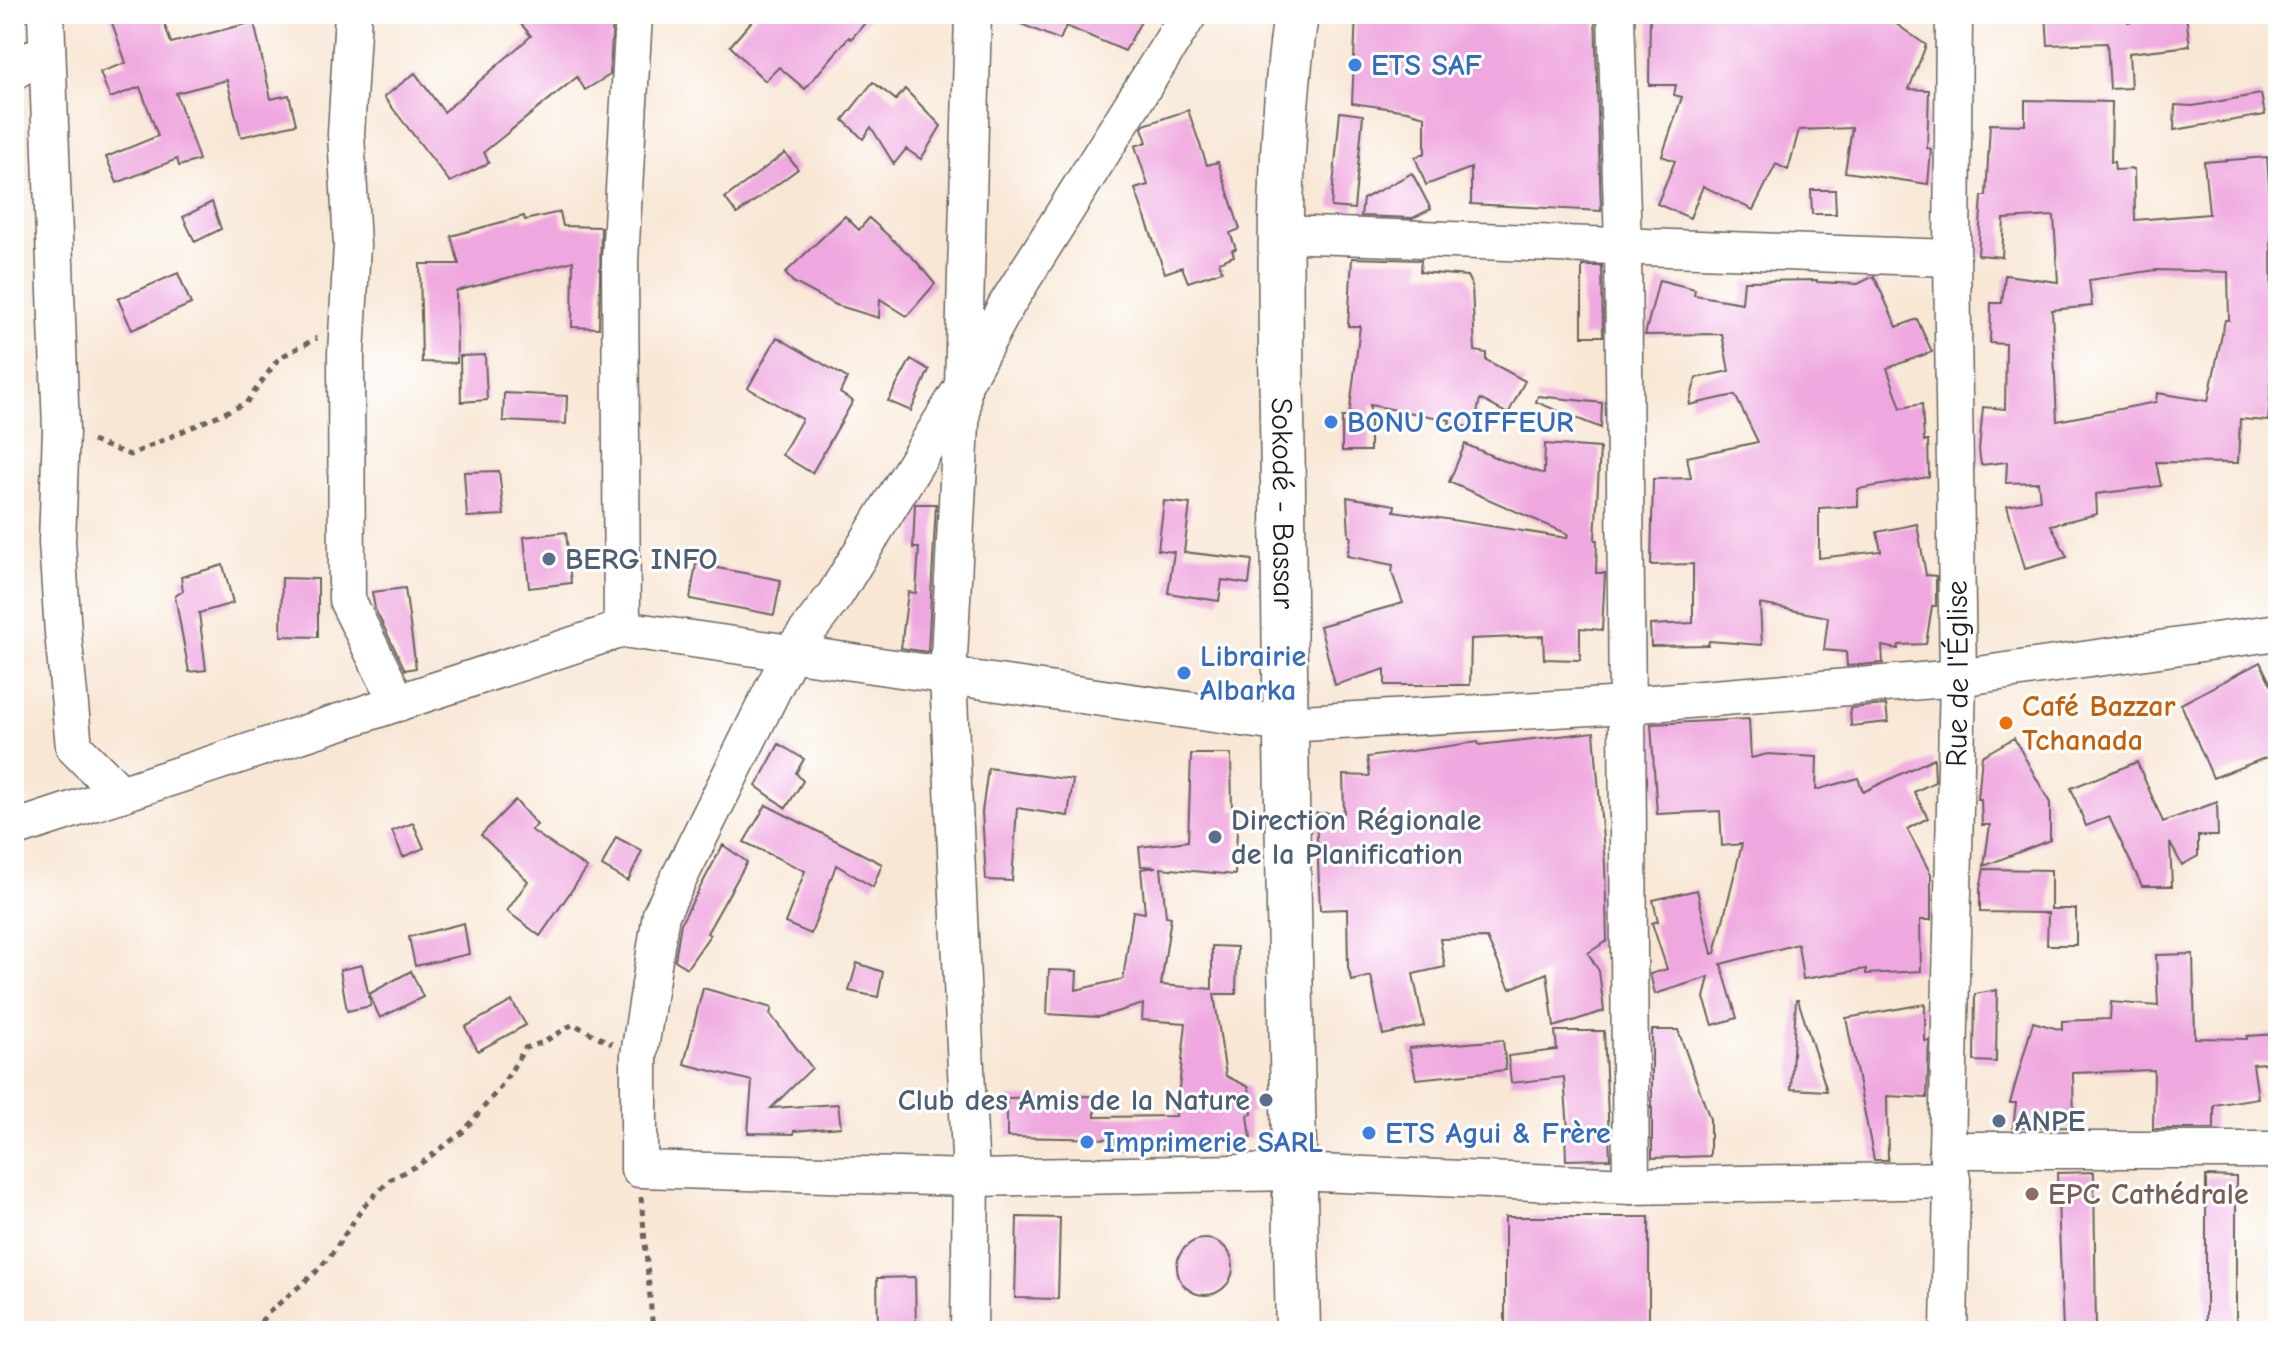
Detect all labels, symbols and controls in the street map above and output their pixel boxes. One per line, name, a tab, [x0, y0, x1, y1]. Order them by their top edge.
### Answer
place label: ETS SAF	[1371, 48, 1483, 83]
marker: ETS SAF	[1346, 56, 1364, 74]
street label: Sokodé - Bassar	[1264, 397, 1301, 609]
place label: BONU COIFFEUR	[1347, 405, 1574, 440]
marker: BONU COIFFEUR	[1322, 413, 1340, 431]
place label: BERG INFO	[565, 542, 718, 577]
marker: BERG INFO	[540, 550, 558, 568]
street label: Rue de l'Église	[1939, 580, 1976, 767]
place label: Librairie Albarka	[1200, 639, 1306, 708]
marker: Librairie Albarka	[1175, 664, 1193, 682]
place label: Café Bazzar Tchanada	[2022, 689, 2176, 758]
marker: Café Bazzar Tchanada	[1997, 714, 2015, 732]
place label: Direction Régionale de la Planification	[1231, 803, 1481, 872]
marker: Direction Régionale de la Planification	[1206, 828, 1224, 846]
place label: Club des Amis de la Nature	[898, 1083, 1250, 1118]
marker: Club des Amis de la Nature	[1257, 1091, 1275, 1109]
place label: ANPE	[2015, 1104, 2086, 1139]
marker: ANPE	[1990, 1112, 2008, 1130]
place label: ETS Agui & Frère	[1385, 1116, 1611, 1151]
marker: ETS Agui & Frère	[1360, 1124, 1378, 1142]
place label: Imprimerie SARL	[1103, 1125, 1323, 1160]
marker: Imprimerie SARL	[1078, 1133, 1096, 1151]
place label: EPC Cathédrale	[2048, 1177, 2249, 1212]
marker: EPC Cathédrale	[2023, 1185, 2041, 1203]

